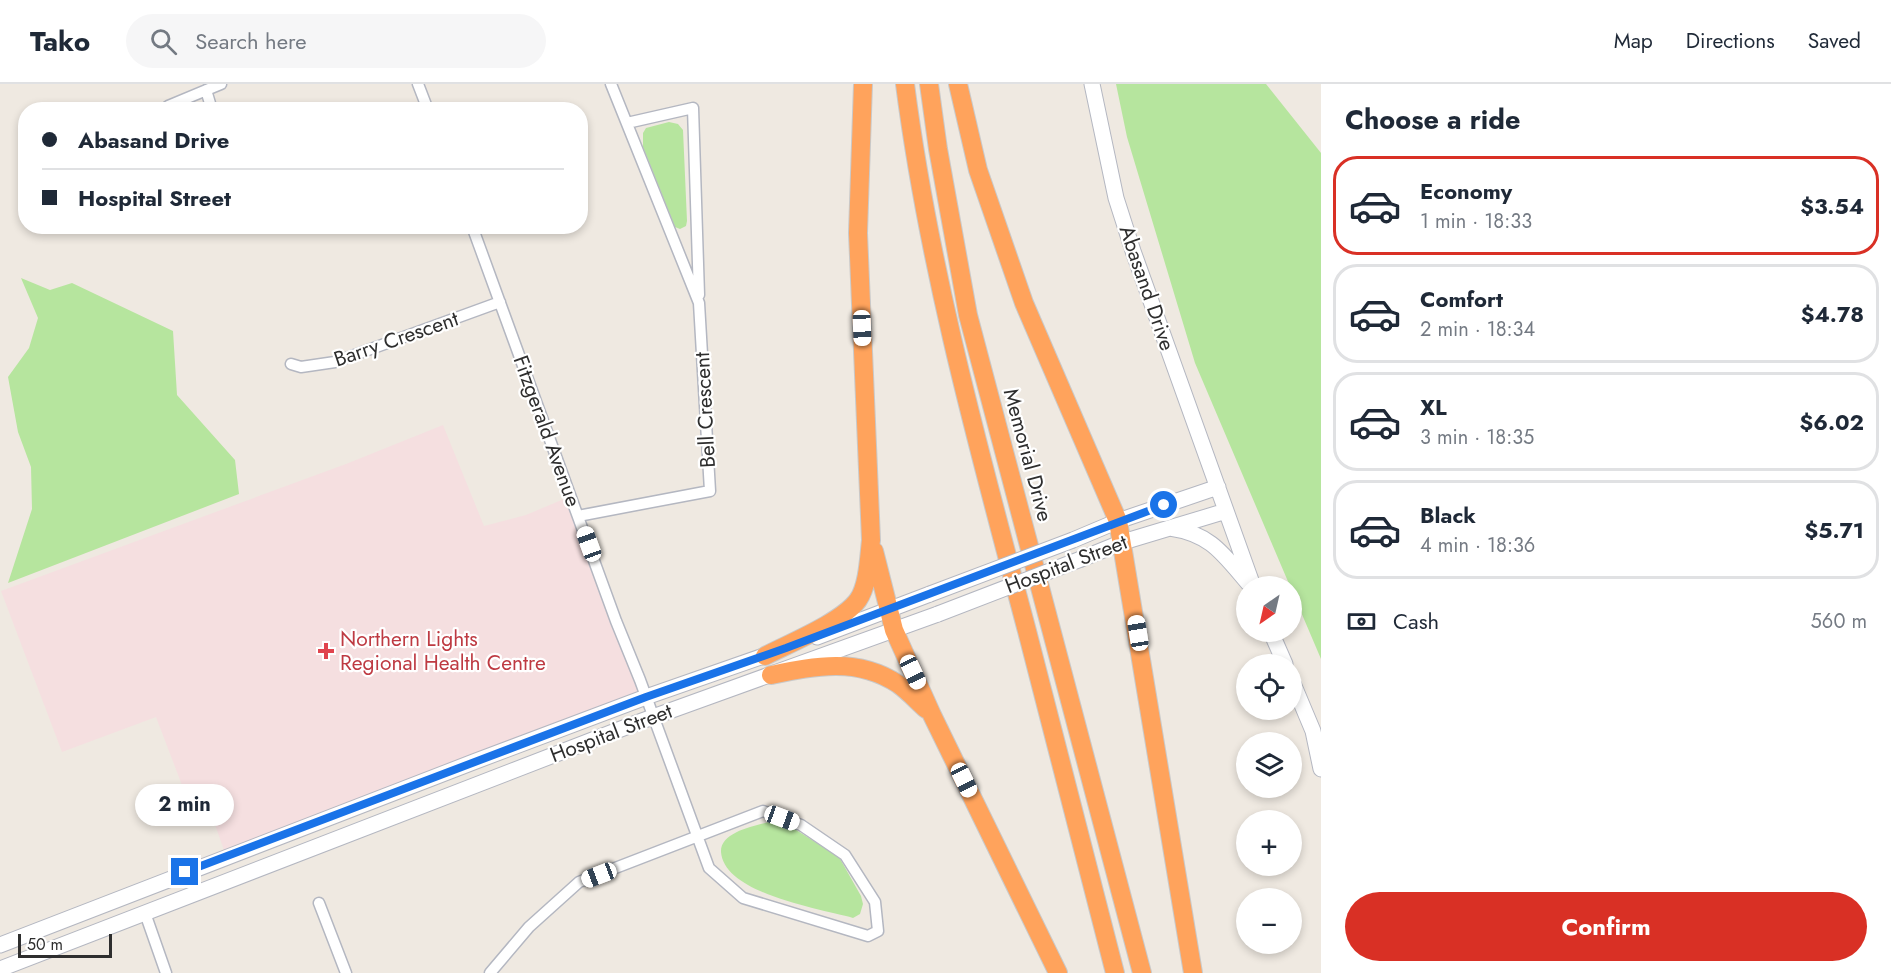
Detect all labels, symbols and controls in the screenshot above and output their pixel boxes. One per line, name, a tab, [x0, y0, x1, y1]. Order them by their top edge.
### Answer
search box	[126, 14, 546, 68]
text: Tako	[30, 21, 90, 62]
icon: search	[147, 25, 180, 58]
text: Search here	[195, 25, 307, 57]
text: Map	[1614, 26, 1653, 56]
text: Directions	[1686, 26, 1775, 56]
text: Saved	[1808, 26, 1861, 56]
text: Choose a ride	[1345, 100, 1520, 139]
text: Abasand Drive	[78, 124, 229, 156]
text: Economy	[1420, 175, 1512, 207]
icon: car	[1348, 179, 1402, 233]
text: Hospital Street	[78, 182, 231, 214]
text: $3.54	[1800, 190, 1864, 222]
text: 1 min · 18:33	[1420, 207, 1532, 236]
street label: Abasand Drive	[1112, 221, 1182, 355]
text: Comfort	[1420, 283, 1503, 315]
icon: car	[1348, 287, 1402, 341]
text: $4.78	[1801, 298, 1864, 330]
street label: Barry Crescent	[330, 304, 462, 374]
car	[852, 310, 872, 346]
text: 2 min · 18:34	[1420, 315, 1535, 344]
street label: Fitzgerald Avenue	[506, 351, 588, 511]
street label: Bell Crescent	[687, 351, 723, 469]
street label: Memorial Drive	[996, 385, 1060, 525]
text: XL	[1420, 391, 1447, 423]
icon: car	[1348, 395, 1402, 449]
text: $6.02	[1800, 406, 1864, 438]
text: 3 min · 18:35	[1420, 423, 1534, 452]
route start	[1150, 491, 1177, 518]
text: Black	[1420, 499, 1476, 531]
icon: car	[1348, 503, 1402, 557]
text: $5.71	[1805, 514, 1864, 546]
car	[574, 524, 604, 564]
street label: Hospital Street	[1001, 527, 1131, 601]
text: 4 min · 18:36	[1420, 531, 1535, 560]
north arrow	[1236, 576, 1302, 642]
map controls	[1236, 576, 1302, 954]
icon: cash	[1345, 605, 1378, 638]
text: Cash	[1393, 605, 1439, 637]
text: 560 m	[1811, 607, 1867, 636]
car	[1126, 614, 1150, 652]
place label: Northern Lights Regional Health Centre	[340, 624, 546, 678]
marker: Northern Lights Regional Health Centre	[317, 642, 335, 660]
car	[897, 652, 929, 692]
button: locate	[1236, 654, 1302, 720]
street label: Hospital Street	[546, 696, 676, 770]
button: layers	[1236, 732, 1302, 798]
car	[948, 760, 980, 800]
callout: 2 min	[136, 785, 234, 827]
text: 2 min	[158, 790, 211, 819]
car	[762, 803, 802, 833]
button: +	[1236, 810, 1302, 876]
route end	[171, 858, 198, 885]
car	[579, 860, 619, 890]
button: −	[1236, 888, 1302, 954]
button: Confirm	[1345, 892, 1867, 961]
scale bar	[18, 931, 112, 958]
text: 50 m	[27, 933, 63, 956]

